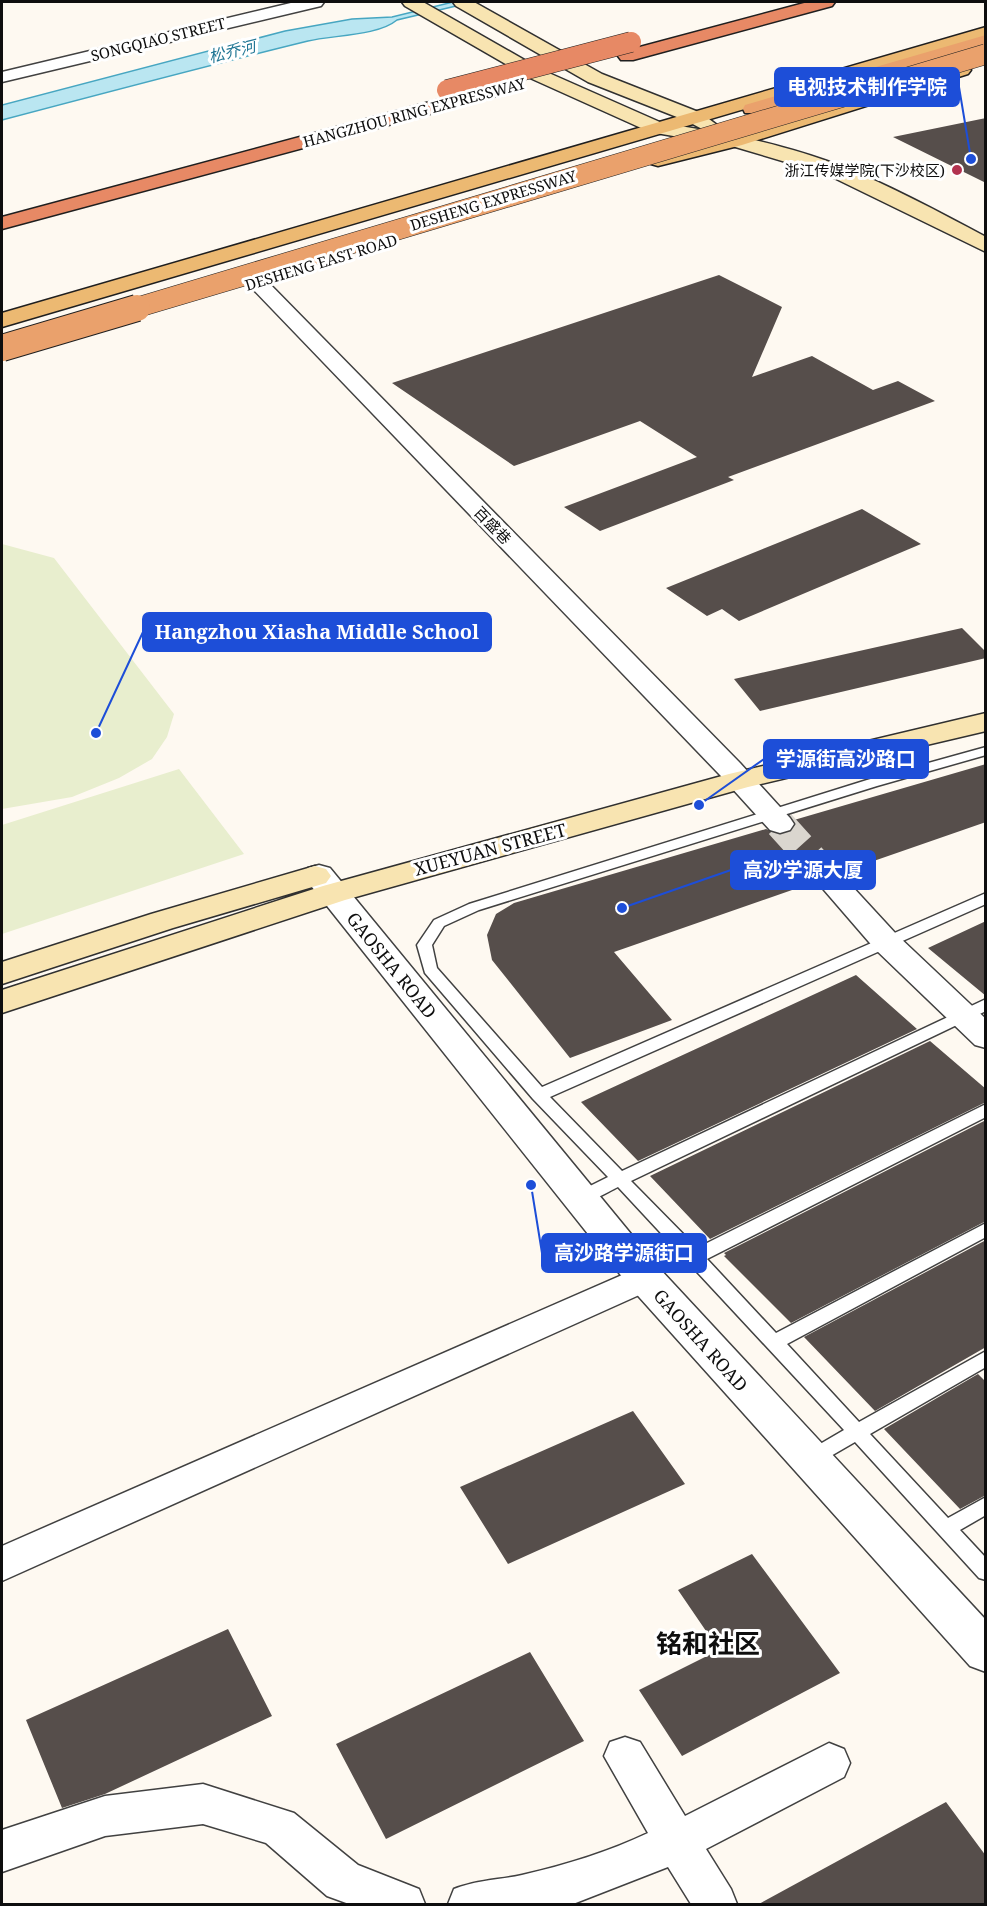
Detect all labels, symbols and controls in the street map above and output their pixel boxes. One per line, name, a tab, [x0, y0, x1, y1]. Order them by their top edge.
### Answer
street label: SONGQIAO STREET	[89, 13, 227, 65]
water label: 松乔河	[206, 34, 261, 67]
callout: 电视技术制作学院	[775, 68, 959, 106]
street label: HANGZHOU RING EXPRESSWAY	[300, 72, 528, 151]
text: 电视技术制作学院	[787, 73, 947, 100]
place label: 浙江传媒学院(下沙校区)	[785, 160, 945, 180]
marker: 浙江传媒学院(下沙校区)	[950, 163, 964, 177]
street label: DESHENG EXPRESSWAY	[407, 165, 579, 235]
street label: DESHENG EAST ROAD	[242, 229, 400, 295]
street label: 百盛巷	[470, 502, 516, 548]
callout: Hangzhou Xiasha Middle School	[143, 613, 491, 651]
text: Hangzhou Xiasha Middle School	[155, 618, 479, 645]
callout: 学源街高沙路口	[764, 740, 928, 778]
text: 学源街高沙路口	[776, 745, 916, 772]
street label: XUEYUAN STREET	[411, 817, 569, 881]
callout: 高沙学源大厦	[731, 851, 875, 889]
text: 高沙学源大厦	[743, 856, 863, 883]
street label: GAOSHA ROAD	[342, 907, 442, 1023]
callout: 高沙路学源街口	[542, 1234, 706, 1272]
text: 高沙路学源街口	[554, 1239, 694, 1266]
street label: GAOSHA ROAD	[649, 1284, 753, 1396]
district label: 铭和社区	[656, 1625, 760, 1661]

